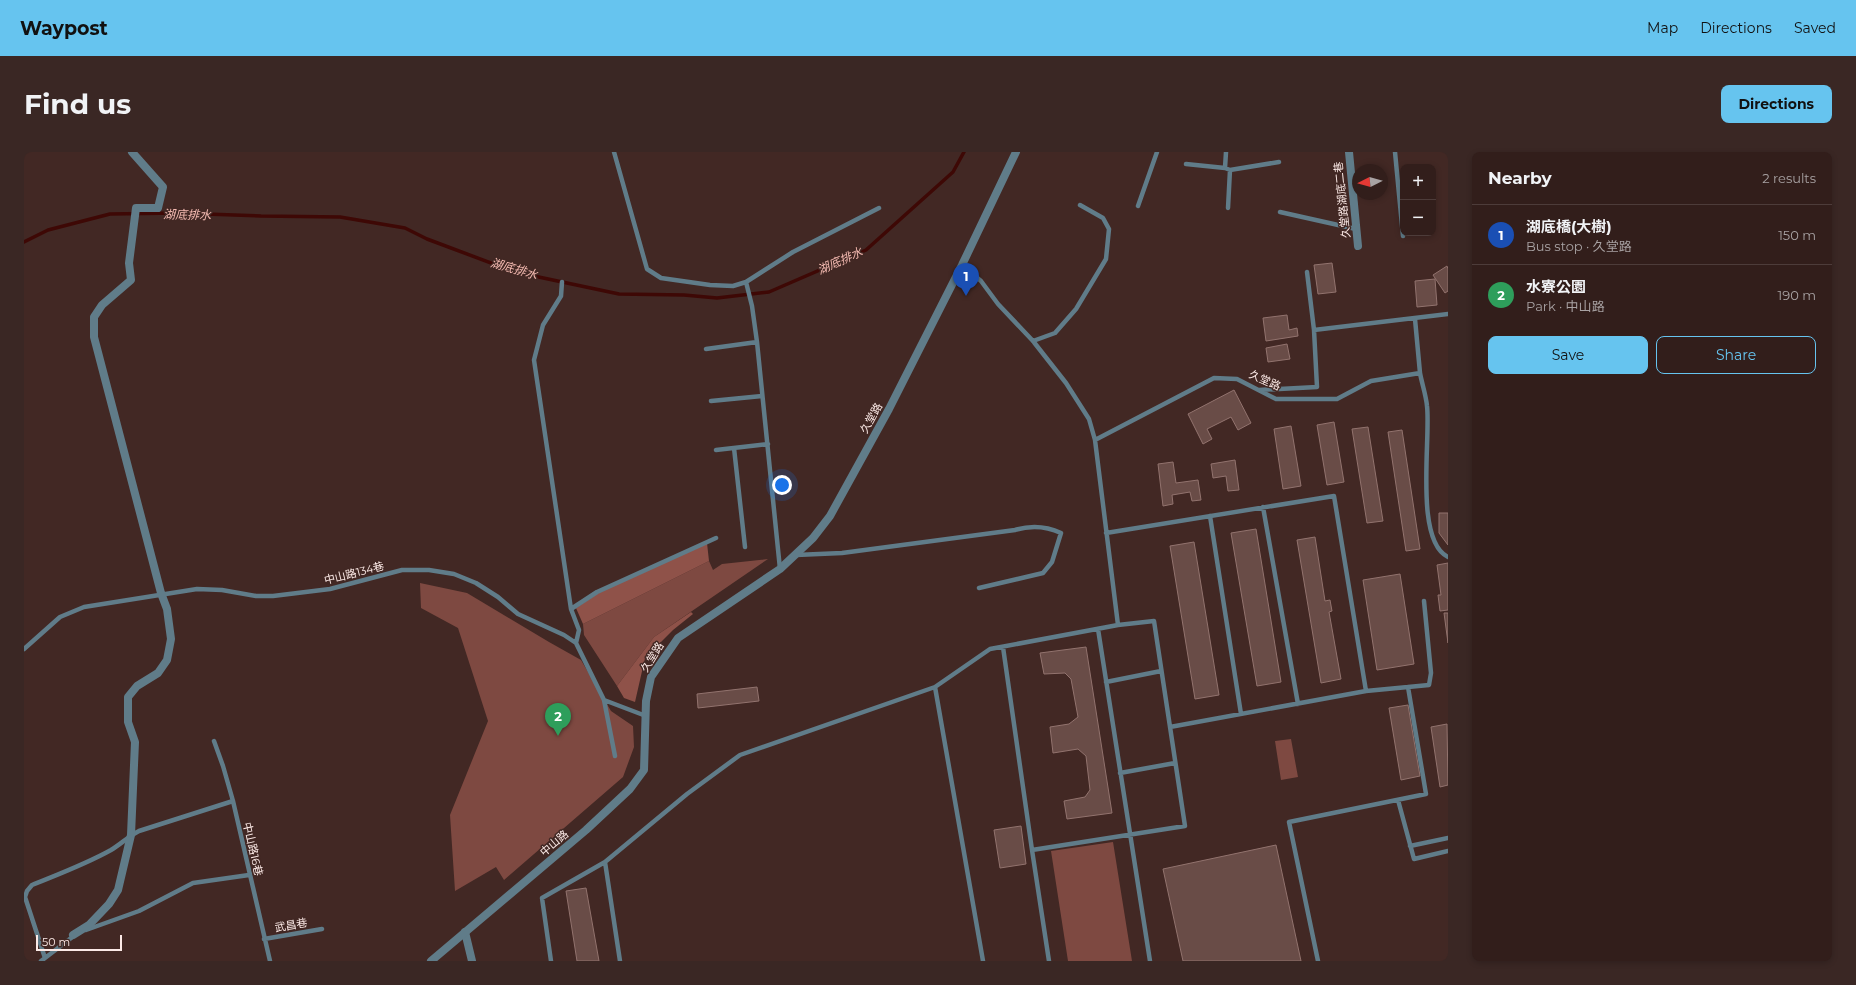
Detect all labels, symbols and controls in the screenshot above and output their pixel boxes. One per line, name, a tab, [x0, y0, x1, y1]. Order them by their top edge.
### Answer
text: Waypost	[20, 17, 108, 40]
text: Map	[1647, 19, 1678, 37]
text: Directions	[1700, 19, 1772, 37]
text: Saved	[1794, 19, 1836, 37]
button: Directions	[1721, 85, 1832, 123]
text: Find us	[24, 87, 131, 121]
street label: 久堂路湖底二巷	[1331, 161, 1353, 239]
north arrow	[1352, 164, 1388, 200]
map controls	[1400, 164, 1436, 236]
button: +	[1400, 164, 1436, 200]
text: Nearby	[1488, 168, 1552, 188]
text: 2 results	[1762, 170, 1816, 186]
button: −	[1400, 200, 1436, 236]
water label: 湖底排水	[163, 207, 212, 222]
text: 湖底橋(大樹)	[1526, 217, 1612, 236]
text: 1	[1498, 227, 1504, 243]
text: 150 m	[1778, 227, 1816, 243]
text: Bus stop · 久堂路	[1526, 238, 1632, 254]
water label: 湖底排水	[815, 244, 866, 277]
water label: 湖底排水	[489, 255, 540, 283]
pin: 1	[953, 263, 979, 296]
text: 水寮公園	[1526, 277, 1586, 296]
text: 2	[1497, 287, 1505, 303]
text: 190 m	[1778, 287, 1816, 303]
text: Park · 中山路	[1526, 298, 1605, 314]
button: Save	[1488, 336, 1648, 374]
button: Share	[1656, 336, 1816, 374]
street label: 久堂路	[1247, 367, 1283, 393]
street label: 久堂路	[857, 400, 885, 436]
your location	[772, 475, 792, 495]
street label: 中山路134巷	[322, 559, 386, 587]
street label: 久堂路	[637, 639, 667, 675]
pin: 2	[545, 703, 571, 736]
street label: 中山路16巷	[240, 821, 266, 877]
street label: 中山路	[537, 827, 571, 859]
street label: 武昌巷	[274, 915, 308, 935]
scale bar	[36, 933, 122, 952]
text: 50 m	[42, 935, 70, 949]

